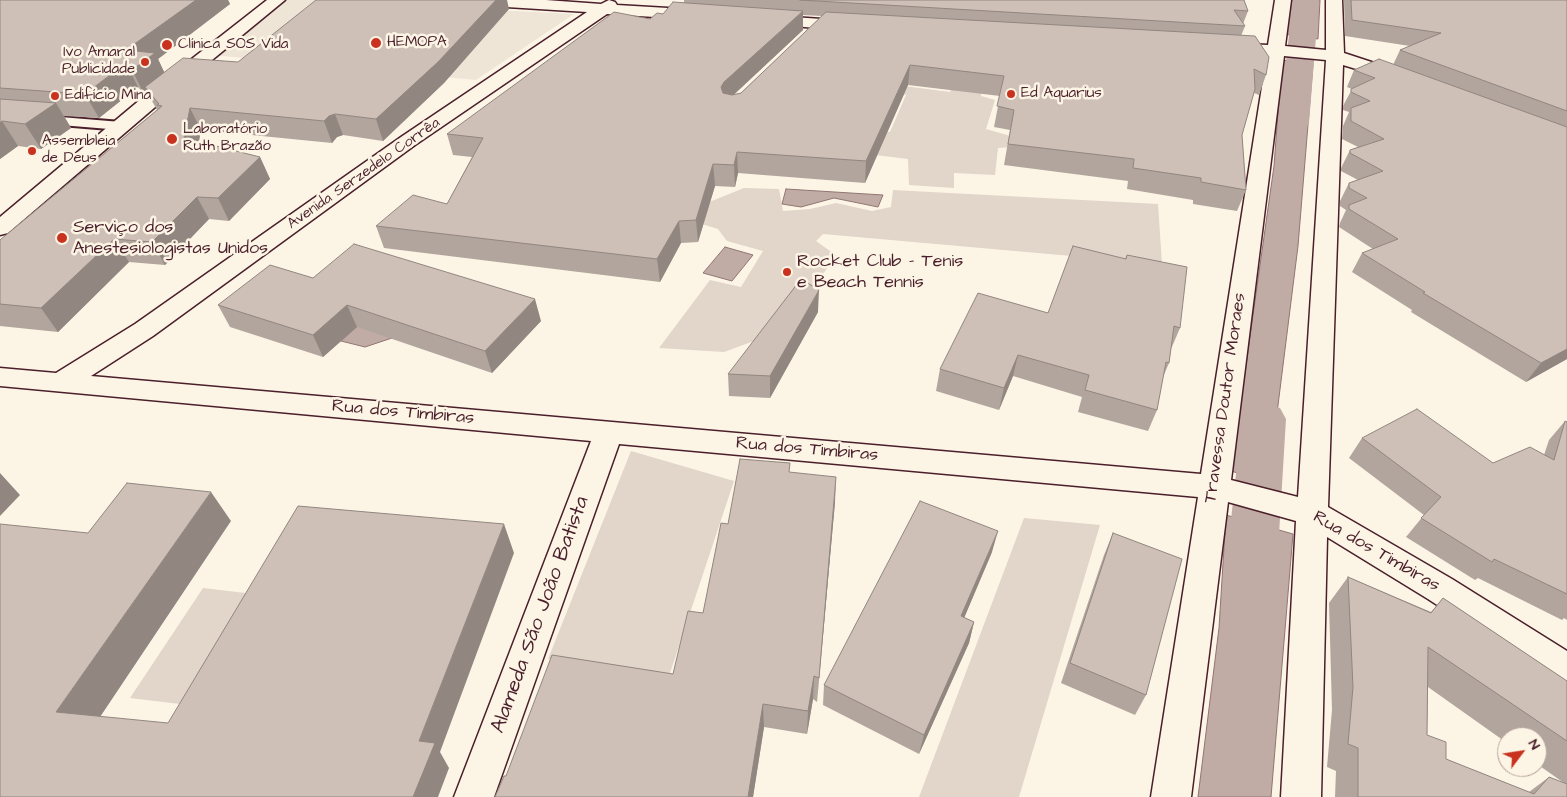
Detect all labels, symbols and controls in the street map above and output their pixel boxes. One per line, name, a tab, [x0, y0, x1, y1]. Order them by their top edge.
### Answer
place label: HEMOPA	[387, 34, 447, 52]
place label: Clínica SOS Vida	[178, 36, 288, 54]
marker: HEMOPA	[369, 36, 383, 50]
marker: Clínica SOS Vida	[160, 38, 174, 52]
place label: Ivo Amaral Publicidade	[62, 44, 135, 79]
marker: Ivo Amaral Publicidade	[139, 56, 151, 68]
place label: Ed Aquarius	[1021, 85, 1102, 103]
place label: Edifício Mina	[65, 87, 151, 105]
marker: Ed Aquarius	[1005, 88, 1017, 100]
marker: Edifício Mina	[49, 90, 61, 102]
street label: Avenida Serzedelo Corrêa	[284, 114, 444, 234]
place label: Laboratório Ruth Brazão	[183, 121, 271, 156]
marker: Laboratório Ruth Brazão	[165, 132, 179, 146]
place label: Assembleia de Deus	[42, 133, 115, 168]
marker: Assembleia de Deus	[26, 145, 38, 157]
place label: Serviço dos Anestesiologistas Unidos	[73, 217, 268, 260]
marker: Serviço dos Anestesiologistas Unidos	[55, 231, 69, 245]
place label: Rocket Club - Tenis e Beach Tennis	[797, 251, 963, 294]
marker: Rocket Club - Tenis e Beach Tennis	[781, 266, 793, 278]
street label: Travessa Doutor Moraes	[1201, 291, 1251, 505]
street label: Rua dos Timbiras	[331, 396, 475, 430]
street label: Rua dos Timbiras	[735, 433, 879, 467]
street label: Alameda São João Batista	[486, 493, 596, 737]
street label: Rua dos Timbiras	[1309, 507, 1443, 597]
north arrow	[1497, 727, 1547, 777]
text: N	[1523, 736, 1545, 754]

